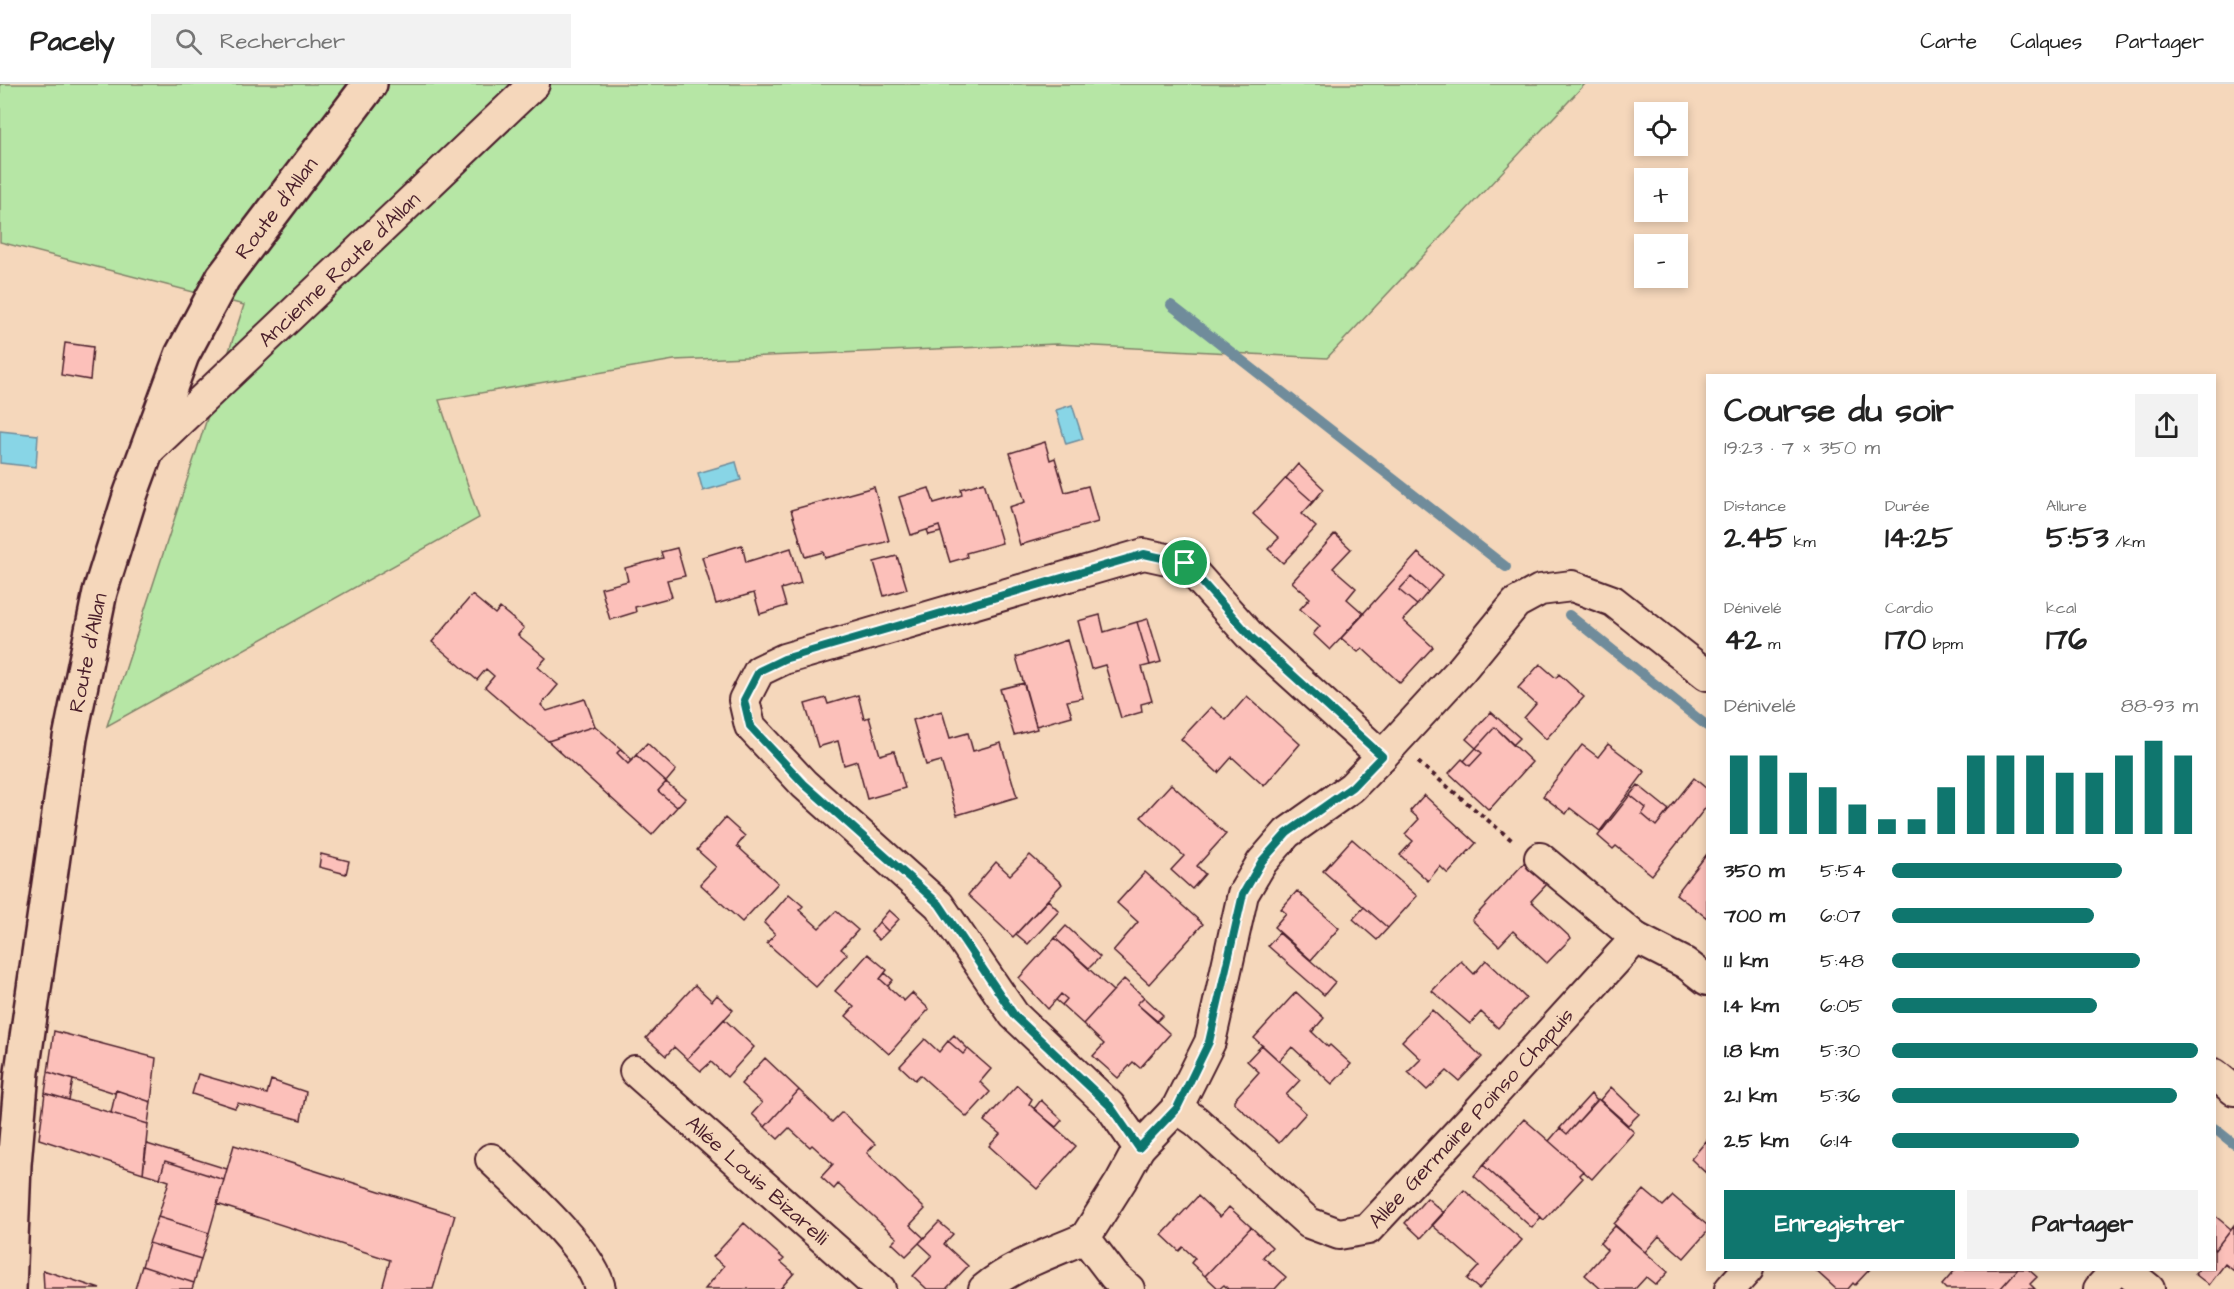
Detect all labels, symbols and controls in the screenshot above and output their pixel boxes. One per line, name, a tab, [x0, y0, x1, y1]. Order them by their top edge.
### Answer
search box	[151, 14, 571, 68]
text: Pacely	[30, 22, 115, 61]
icon: search	[172, 25, 205, 58]
text: Rechercher	[220, 26, 345, 57]
text: Carte	[1920, 27, 1977, 56]
text: Calques	[2010, 27, 2082, 56]
text: Partager	[2115, 27, 2204, 56]
map controls	[1634, 102, 1688, 288]
button: locate	[1634, 102, 1688, 156]
street label: Route d'Allan	[228, 151, 324, 265]
button: +	[1634, 168, 1688, 222]
street label: Ancienne Route d'Allan	[252, 185, 427, 353]
button: −	[1634, 234, 1688, 288]
text: Course du soir	[1724, 388, 1954, 434]
button: share	[2135, 394, 2198, 457]
text: 19:23 · 7 × 350 m	[1724, 434, 1880, 462]
text: Distance	[1724, 495, 1786, 517]
text: Durée	[1885, 495, 1930, 517]
text: Allure	[2046, 495, 2087, 517]
text: 2.45	[1724, 517, 1787, 559]
text: 14:25	[1885, 517, 1953, 559]
text: 5:53	[2046, 517, 2109, 559]
text: km	[1787, 531, 1816, 553]
text: /km	[2109, 531, 2145, 553]
pin	[1159, 537, 1210, 588]
icon: arrive	[1168, 546, 1201, 579]
street label: Route d'Allan	[61, 590, 114, 715]
text: Dénivelé	[1724, 597, 1782, 619]
text: Cardio	[1885, 597, 1933, 619]
text: kcal	[2046, 597, 2077, 619]
text: 42	[1724, 619, 1762, 661]
text: 170	[1885, 619, 1926, 661]
text: 176	[2046, 619, 2087, 661]
text: m	[1762, 633, 1780, 655]
text: bpm	[1926, 633, 1963, 655]
text: Dénivelé	[1724, 692, 1796, 720]
text: 88–93 m	[2121, 692, 2198, 720]
text: 350 m	[1724, 857, 1785, 885]
text: 5:54	[1820, 857, 1865, 885]
text: 700 m	[1724, 902, 1785, 930]
text: 6:07	[1820, 902, 1861, 930]
text: 1.1 km	[1724, 947, 1768, 975]
text: 5:48	[1820, 947, 1864, 975]
text: 1.4 km	[1724, 992, 1779, 1020]
text: 6:05	[1820, 992, 1863, 1020]
street label: Allée Germaine Poinso Chapuis	[1361, 1001, 1580, 1235]
text: 1.8 km	[1724, 1037, 1778, 1065]
text: 5:30	[1820, 1037, 1860, 1065]
text: 2.1 km	[1724, 1082, 1777, 1110]
text: 5:36	[1820, 1082, 1860, 1110]
street label: Allée Louis Bizarelli	[680, 1109, 835, 1251]
text: 2.5 km	[1724, 1127, 1788, 1155]
text: 6:14	[1820, 1127, 1852, 1155]
button: Enregistrer	[1724, 1190, 1955, 1259]
button: Partager	[1967, 1190, 2198, 1259]

